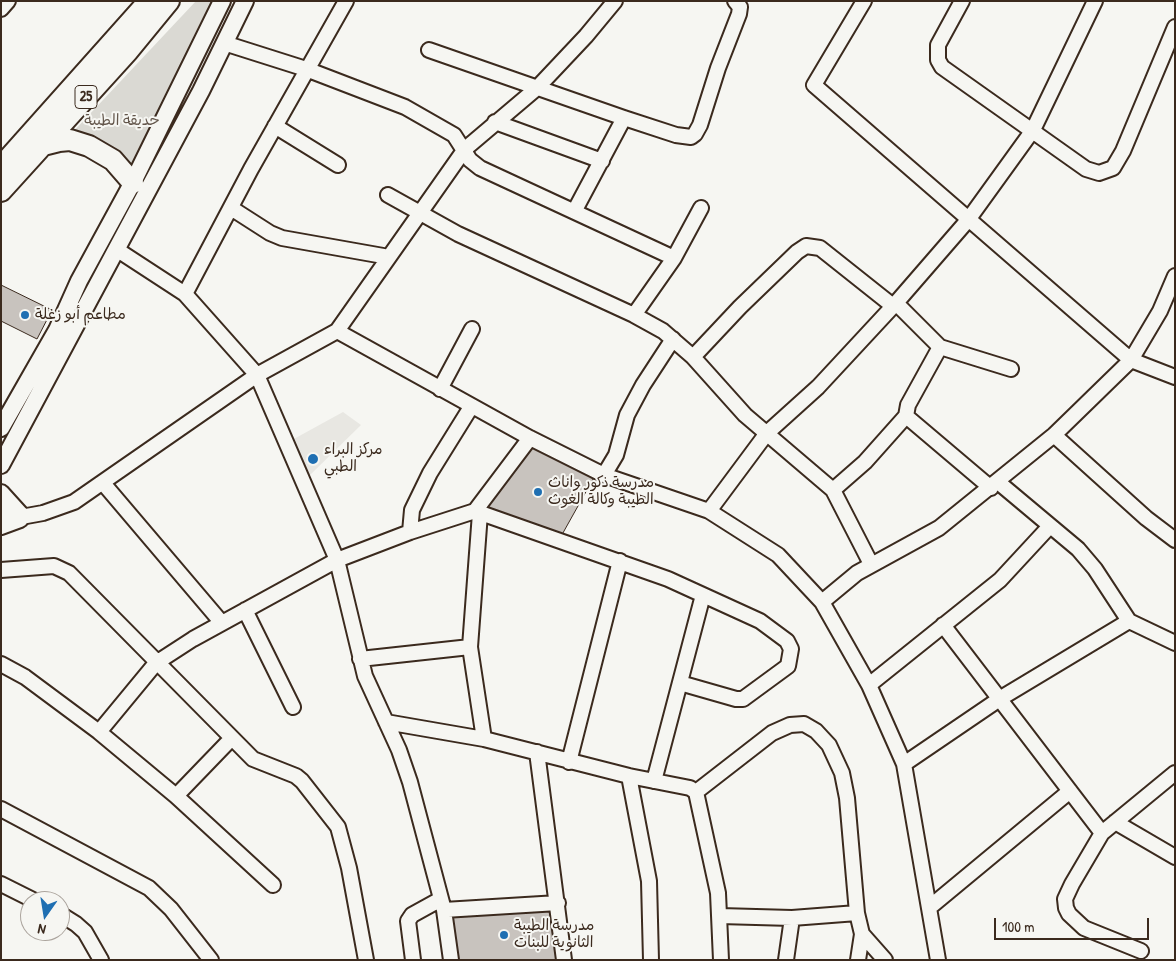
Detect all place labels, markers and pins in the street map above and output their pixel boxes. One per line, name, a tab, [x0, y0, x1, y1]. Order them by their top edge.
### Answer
place label: مطاعم أبو زغلة	[35, 306, 126, 324]
marker: مطاعم أبو زغلة	[19, 309, 31, 321]
place label: مركز البراء الطبي	[324, 441, 383, 476]
marker: مركز البراء الطبي	[306, 452, 320, 466]
place label: مدرسة ذكور واناث الطيبة وكالة الغوث	[548, 474, 654, 509]
marker: مدرسة ذكور واناث الطيبة وكالة الغوث	[532, 486, 544, 498]
place label: مدرسة الطيبة الثانوية للبنات	[514, 917, 594, 952]
marker: مدرسة الطيبة الثانوية للبنات	[498, 929, 510, 941]

